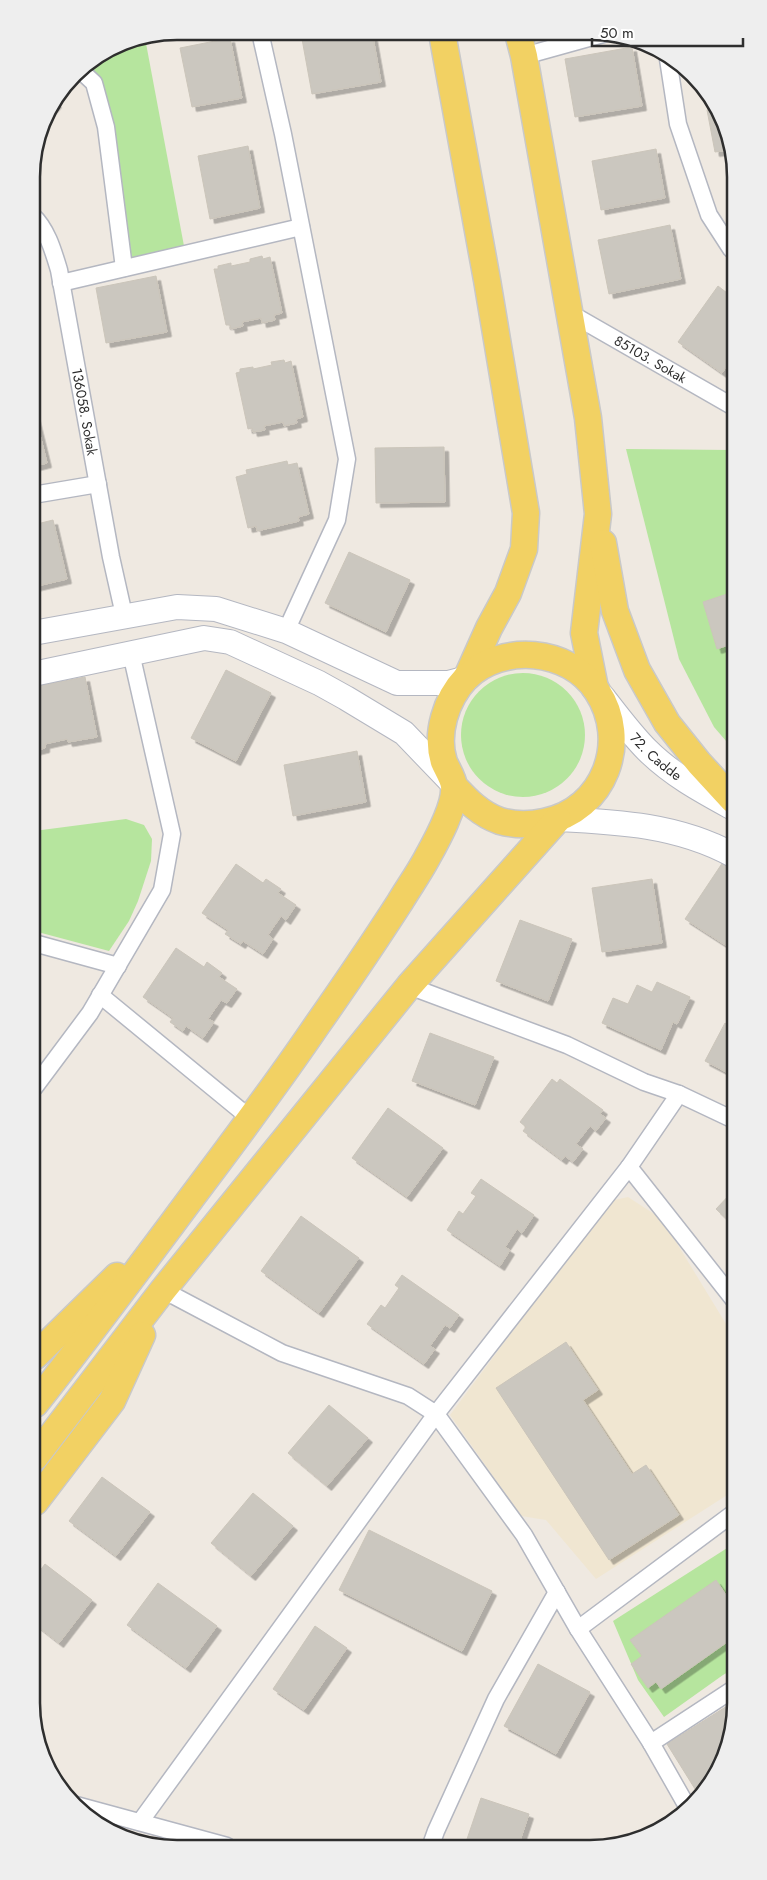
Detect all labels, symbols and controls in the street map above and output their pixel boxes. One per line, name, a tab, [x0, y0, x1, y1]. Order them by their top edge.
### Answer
scale bar	[592, 15, 743, 47]
text: 50 m	[600, 22, 634, 44]
street label: 85103. Sokak	[611, 331, 691, 388]
street label: 136058. Sokak	[67, 366, 103, 458]
street label: 72. Cadde	[626, 728, 686, 785]

